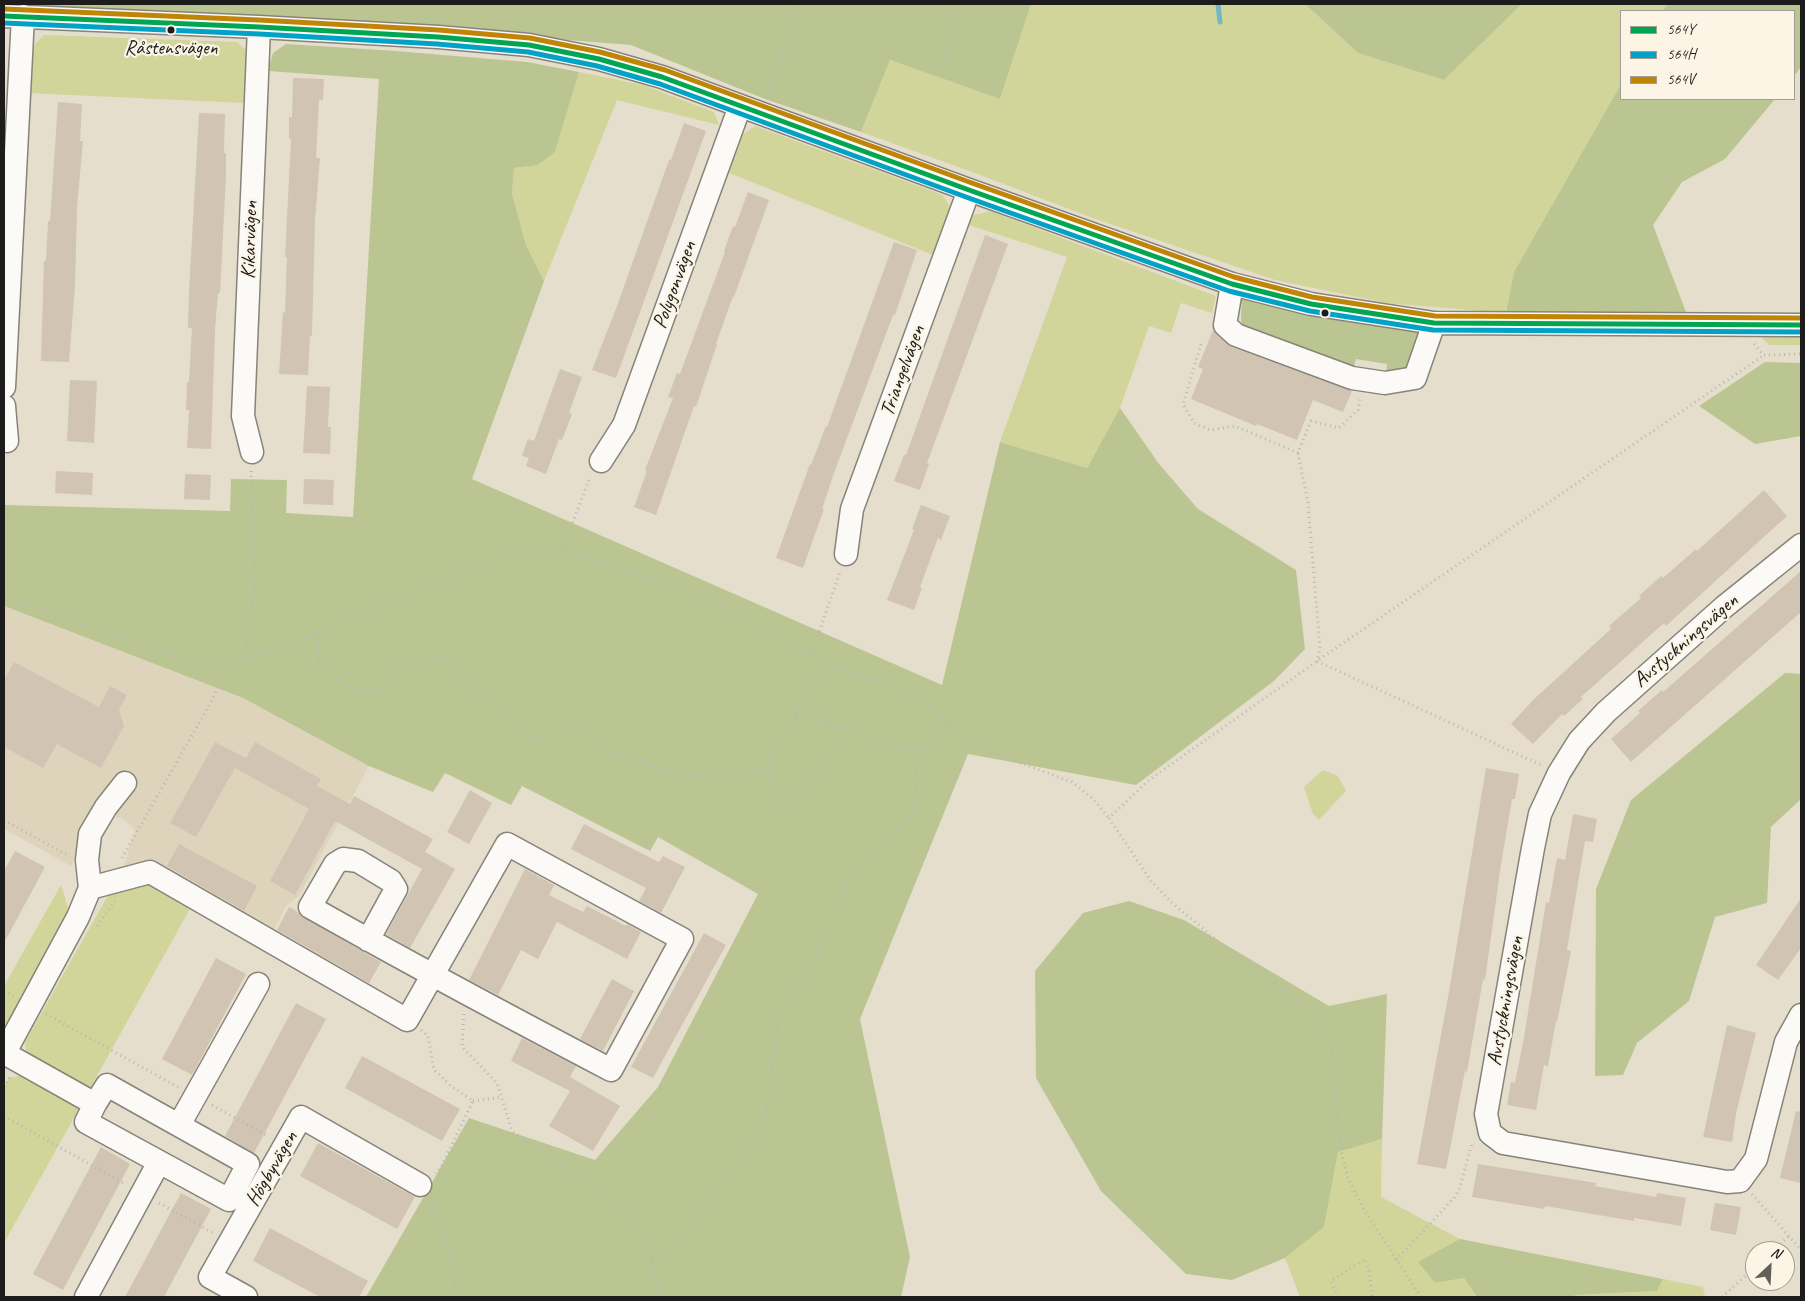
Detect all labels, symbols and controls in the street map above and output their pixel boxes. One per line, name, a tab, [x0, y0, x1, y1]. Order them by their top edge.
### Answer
legend	[1620, 10, 1795, 100]
text: 564Y	[1667, 20, 1695, 39]
marker: Råstensvägen	[166, 25, 176, 35]
place label: Råstensvägen	[124, 37, 218, 61]
text: 564H	[1667, 45, 1696, 64]
text: 564V	[1667, 70, 1695, 89]
street label: Kikarvägen	[236, 201, 264, 279]
street label: Polygonvägen	[648, 238, 702, 332]
unlabelled marker	[1320, 308, 1330, 318]
street label: Triangelvägen	[875, 322, 931, 420]
street label: Avstyckningsvägen	[1628, 589, 1744, 693]
street label: Avstyckningsvägen	[1482, 934, 1530, 1068]
street label: Högbyvägen	[240, 1127, 304, 1211]
north arrow	[1745, 1241, 1795, 1291]
text: N	[1769, 1243, 1784, 1262]

